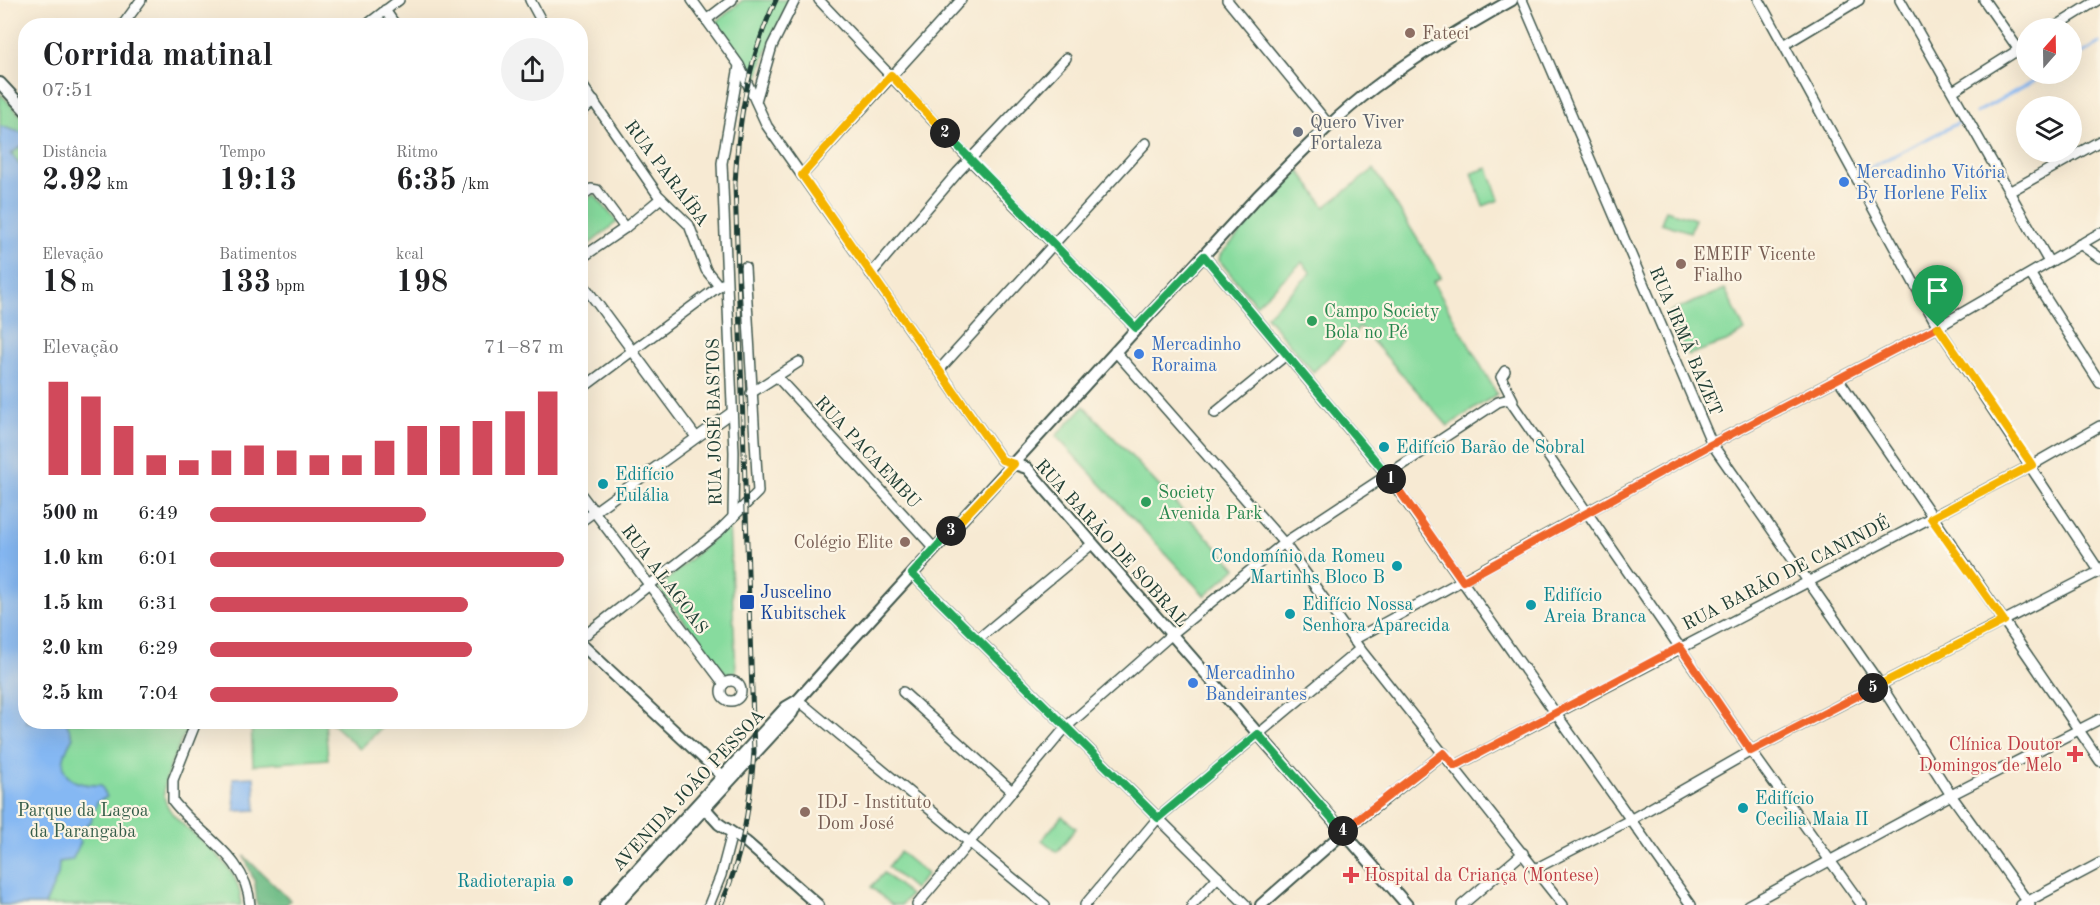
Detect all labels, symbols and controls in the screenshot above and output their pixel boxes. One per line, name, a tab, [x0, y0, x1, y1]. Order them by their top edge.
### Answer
north arrow	[2016, 18, 2082, 84]
map controls	[2016, 18, 2082, 162]
place label: Fateci	[1422, 25, 1469, 43]
marker: Fateci	[1403, 26, 1417, 40]
button: share	[501, 38, 564, 101]
text: Corrida matinal	[42, 40, 273, 73]
text: 07:51	[42, 81, 94, 101]
button: layers	[2016, 96, 2082, 162]
place label: Quero Viver Fortaleza	[1310, 114, 1405, 153]
street label: RUA PARAÍBA	[621, 115, 715, 230]
pin: 2	[930, 118, 960, 148]
text: 2	[940, 125, 950, 141]
marker: Quero Viver Fortaleza	[1291, 125, 1305, 139]
text: Distância	[42, 145, 107, 161]
text: Tempo	[219, 145, 266, 161]
text: Ritmo	[396, 145, 438, 161]
place label: Mercadinho Vitória By Horlene Felix	[1856, 164, 2006, 203]
text: 2.92	[42, 166, 103, 196]
text: 19:13	[219, 166, 297, 196]
text: 6:35	[396, 166, 457, 196]
marker: Mercadinho Vitória By Horlene Felix	[1837, 175, 1851, 189]
text: km	[103, 177, 128, 193]
text: /km	[457, 177, 489, 193]
place label: EMEIF Vicente Fialho	[1693, 246, 1816, 285]
text: Elevação	[42, 247, 103, 263]
text: Batimentos	[219, 247, 297, 263]
text: kcal	[396, 247, 424, 263]
marker: EMEIF Vicente Fialho	[1674, 257, 1688, 271]
street label: RUA IRMÃ BAZET	[1646, 263, 1728, 418]
pin	[1912, 265, 1963, 327]
text: 18	[42, 268, 77, 298]
text: 133	[219, 268, 271, 298]
text: 198	[396, 268, 448, 298]
icon: arrive	[1921, 274, 1954, 307]
text: m	[77, 279, 94, 295]
text: bpm	[271, 279, 305, 295]
place label: Campo Society Bola no Pé	[1324, 303, 1440, 342]
marker: Campo Society Bola no Pé	[1305, 314, 1319, 328]
place label: Mercadinho Roraima	[1151, 336, 1241, 375]
text: Elevação	[42, 338, 119, 358]
text: 71–87 m	[484, 338, 564, 358]
street label: RUA JOSÉ BASTOS	[701, 338, 725, 506]
marker: Mercadinho Roraima	[1132, 347, 1146, 361]
street label: RUA PACAEMBU	[811, 393, 924, 512]
place label: Edifício Barão de Sobral	[1396, 439, 1585, 457]
marker: Edifício Barão de Sobral	[1377, 440, 1391, 454]
street label: RUA BARÃO DE SOBRAL	[1031, 454, 1194, 631]
pin: 1	[1376, 464, 1406, 494]
place label: Edifício Eulália	[615, 466, 674, 505]
text: 1	[1386, 471, 1396, 487]
marker: Edifício Eulália	[596, 477, 610, 491]
place label: Society Avenida Park	[1158, 484, 1263, 523]
marker: Society Avenida Park	[1139, 495, 1153, 509]
text: 500 m	[42, 504, 98, 524]
text: 6:49	[138, 504, 178, 524]
street label: RUA BARÃO DE CANINDÉ	[1678, 510, 1893, 634]
pin: 3	[936, 516, 966, 546]
street label: RUA ALAGOAS	[617, 522, 711, 638]
text: 3	[946, 523, 956, 539]
place label: Colégio Elite	[794, 534, 893, 552]
marker: Colégio Elite	[898, 535, 912, 549]
place label: Condomínio da Romeu Martinhs Bloco B	[1211, 548, 1385, 587]
text: 1.0 km	[42, 549, 104, 569]
text: 6:01	[138, 549, 178, 569]
marker: Condomínio da Romeu Martinhs Bloco B	[1390, 559, 1404, 573]
place label: Juscelino Kubitschek	[760, 584, 847, 623]
place label: Edifício Areia Branca	[1543, 587, 1646, 626]
marker: Juscelino Kubitschek	[738, 593, 756, 611]
text: 1.5 km	[42, 594, 104, 614]
text: 6:31	[138, 594, 178, 614]
place label: Edifício Nossa Senhora Aparecida	[1302, 596, 1450, 635]
marker: Edifício Areia Branca	[1524, 598, 1538, 612]
marker: Edifício Nossa Senhora Aparecida	[1283, 607, 1297, 621]
text: 2.0 km	[42, 639, 104, 659]
text: 6:29	[138, 639, 178, 659]
place label: Mercadinho Bandeirantes	[1205, 665, 1307, 704]
pin: 5	[1858, 673, 1888, 703]
marker: Mercadinho Bandeirantes	[1186, 676, 1200, 690]
text: 5	[1868, 680, 1878, 696]
text: 2.5 km	[42, 684, 104, 704]
text: 7:04	[138, 684, 178, 704]
street label: AVENIDA JOÃO PESSOA	[606, 703, 768, 875]
place label: Clínica Doutor Domingos de Melo	[1919, 736, 2063, 775]
marker: Clínica Doutor Domingos de Melo	[2066, 745, 2084, 763]
place label: Edifício Cecilia Maia II	[1755, 790, 1869, 829]
place label: IDJ - Instituto Dom José	[817, 794, 932, 833]
marker: Edifício Cecilia Maia II	[1736, 801, 1750, 815]
park label: Parque da Lagoa da Parangaba	[17, 802, 149, 841]
marker: IDJ - Instituto Dom José	[798, 805, 812, 819]
pin: 4	[1328, 816, 1358, 846]
text: 4	[1338, 823, 1348, 839]
marker: Hospital da Criança (Montese)	[1342, 866, 1360, 884]
place label: Hospital da Criança (Montese)	[1364, 866, 1600, 885]
place label: Radioterapia	[457, 873, 556, 891]
marker: Radioterapia	[561, 874, 575, 888]

